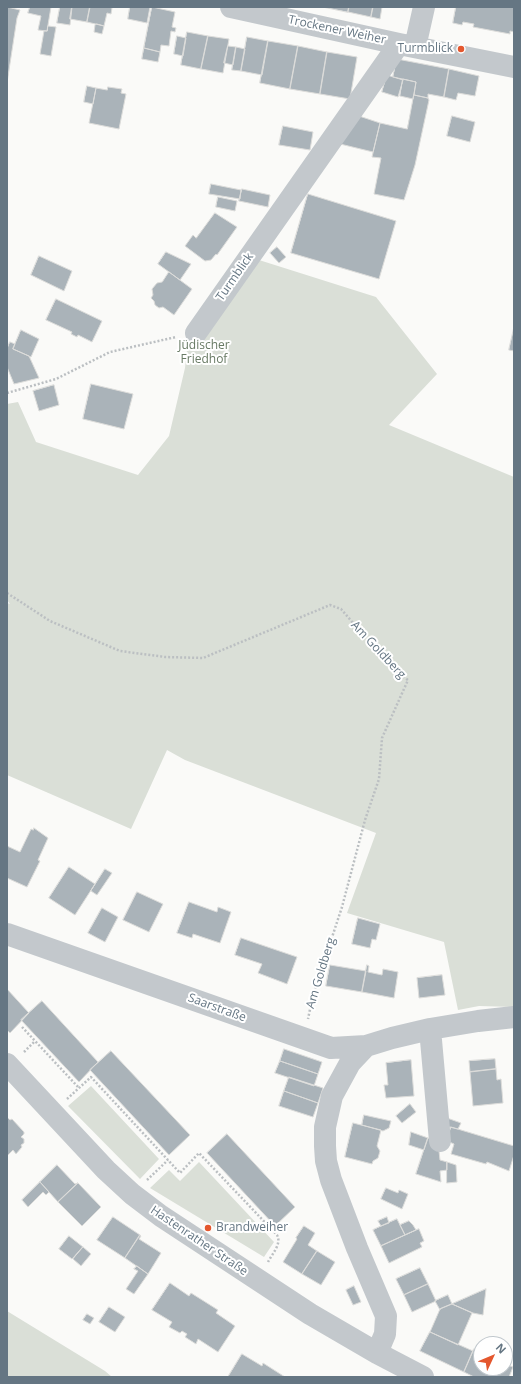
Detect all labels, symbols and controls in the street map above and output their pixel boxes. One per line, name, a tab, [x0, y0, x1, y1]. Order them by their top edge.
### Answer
street label: Trockener Weiher	[287, 13, 387, 47]
place label: Turmblick	[398, 42, 453, 56]
marker: Turmblick	[456, 44, 466, 54]
street label: Turmblick	[213, 250, 257, 304]
park label: Jüdischer Friedhof	[178, 339, 230, 367]
street label: Am Goldberg	[348, 618, 408, 682]
street label: Am Goldberg	[303, 936, 339, 1010]
street label: Saarstraße	[186, 991, 248, 1025]
street label: Hastenrather Straße	[148, 1203, 250, 1279]
place label: Brandweiher	[216, 1221, 288, 1235]
marker: Brandweiher	[203, 1223, 213, 1233]
north arrow	[473, 1336, 513, 1376]
text: N	[493, 1340, 510, 1356]

